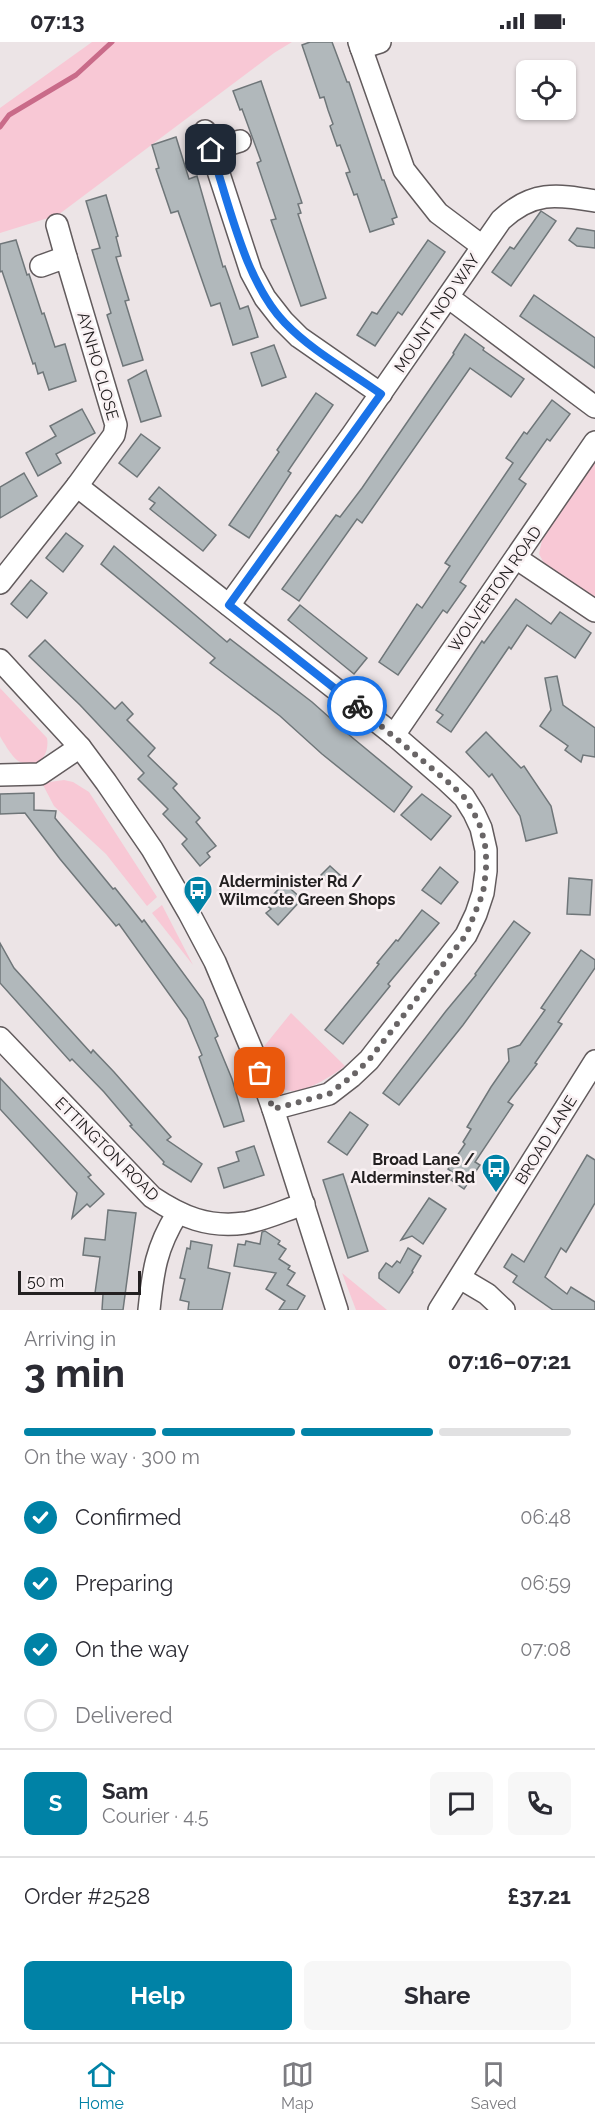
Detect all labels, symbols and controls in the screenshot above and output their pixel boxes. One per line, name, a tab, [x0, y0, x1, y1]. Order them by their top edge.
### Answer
text: 07:13	[30, 8, 84, 34]
map controls	[516, 60, 576, 120]
button: locate	[516, 60, 576, 120]
pin	[185, 124, 236, 175]
icon: home	[194, 133, 227, 166]
street label: MOUNT NOD WAY	[390, 250, 484, 376]
street label: AYNHO CLOSE	[73, 310, 123, 422]
street label: WOLVERTON ROAD	[444, 522, 546, 656]
courier	[327, 676, 387, 736]
icon: bike	[341, 690, 374, 723]
place label: Alderminister Rd / Wilmcote Green Shops	[219, 872, 396, 909]
bus stop icon: Alderminister Rd / Wilmcote Green Shops	[182, 874, 214, 916]
pin	[234, 1047, 285, 1098]
icon: bag	[243, 1056, 276, 1089]
street label: BROAD LANE	[511, 1092, 581, 1188]
street label: ETTINGTON ROAD	[51, 1093, 163, 1205]
place label: Broad Lane / Alderminster Rd	[351, 1150, 475, 1187]
bus stop icon: Broad Lane / Alderminster Rd	[480, 1152, 512, 1194]
scale bar	[18, 1268, 141, 1296]
text: 50 m	[27, 1272, 64, 1291]
text: Arriving in	[24, 1327, 116, 1351]
text: 07:16–07:21	[448, 1348, 571, 1374]
text: 3 min	[24, 1350, 125, 1396]
text: On the way · 300 m	[24, 1445, 200, 1469]
icon: check	[24, 1501, 57, 1534]
text: Confirmed	[75, 1504, 182, 1530]
text: 06:48	[520, 1505, 571, 1529]
icon: check	[24, 1567, 57, 1600]
text: Preparing	[75, 1570, 173, 1596]
text: 06:59	[520, 1571, 571, 1595]
icon: check	[24, 1633, 57, 1666]
text: On the way	[75, 1636, 189, 1662]
text: 07:08	[520, 1637, 571, 1661]
text: Delivered	[75, 1702, 173, 1728]
button: chat	[430, 1772, 493, 1835]
button: phone	[508, 1772, 571, 1835]
text: Sam	[102, 1778, 149, 1804]
text: S	[49, 1790, 62, 1816]
text: Courier · 4.5	[102, 1804, 209, 1828]
text: Order #2528	[24, 1883, 150, 1909]
text: £37.21	[507, 1883, 571, 1909]
button: Help	[24, 1961, 292, 2030]
button: Share	[304, 1961, 571, 2030]
tab: Home	[78, 2058, 124, 2113]
tab: Map	[281, 2058, 314, 2113]
tab: Saved	[471, 2058, 516, 2113]

